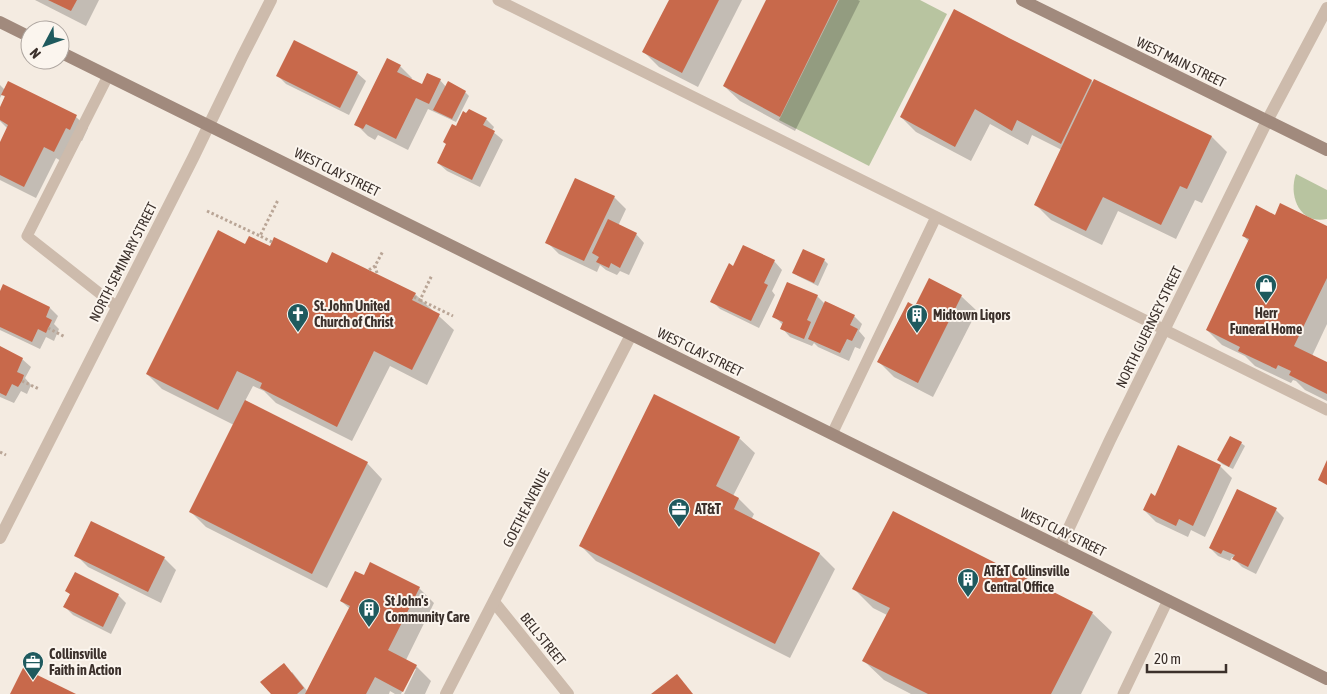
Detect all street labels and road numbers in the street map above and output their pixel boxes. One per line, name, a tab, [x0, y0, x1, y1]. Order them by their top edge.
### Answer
street label: WEST MAIN STREET	[1134, 34, 1228, 90]
street label: WEST CLAY STREET	[292, 144, 382, 200]
street label: NORTH SEMINARY STREET	[86, 200, 160, 324]
street label: NORTH GUERNSEY STREET	[1113, 263, 1185, 391]
street label: WEST CLAY STREET	[655, 324, 745, 380]
street label: GOETHE AVENUE	[499, 466, 553, 550]
street label: WEST CLAY STREET	[1018, 504, 1108, 560]
street label: BELL STREET	[517, 610, 569, 668]

